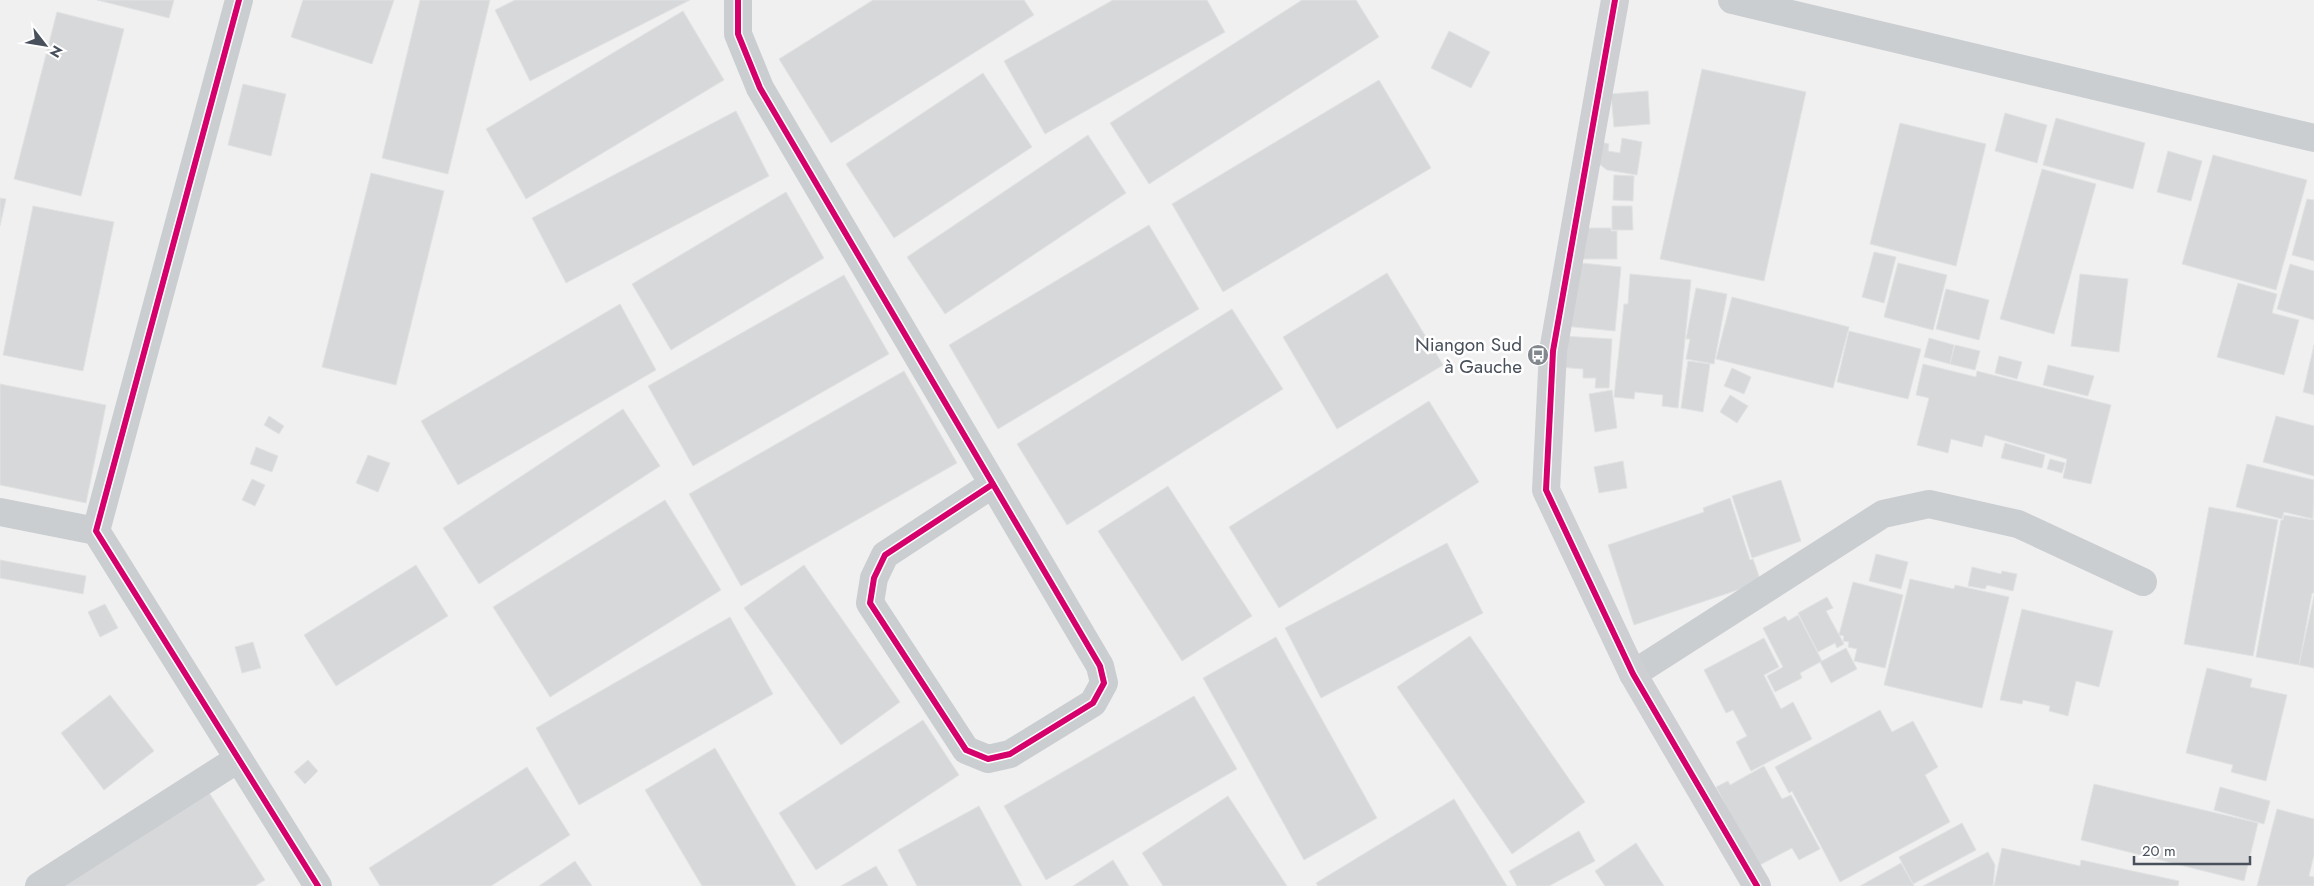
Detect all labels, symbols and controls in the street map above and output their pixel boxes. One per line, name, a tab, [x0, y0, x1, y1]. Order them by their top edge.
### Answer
north arrow	[20, 20, 70, 70]
text: N	[45, 42, 68, 62]
place label: Niangon Sud à Gauche	[1415, 331, 1522, 380]
bus stop icon: Niangon Sud à Gauche	[1526, 343, 1550, 367]
scale bar	[2134, 834, 2250, 866]
text: 20 m	[2142, 840, 2176, 862]

